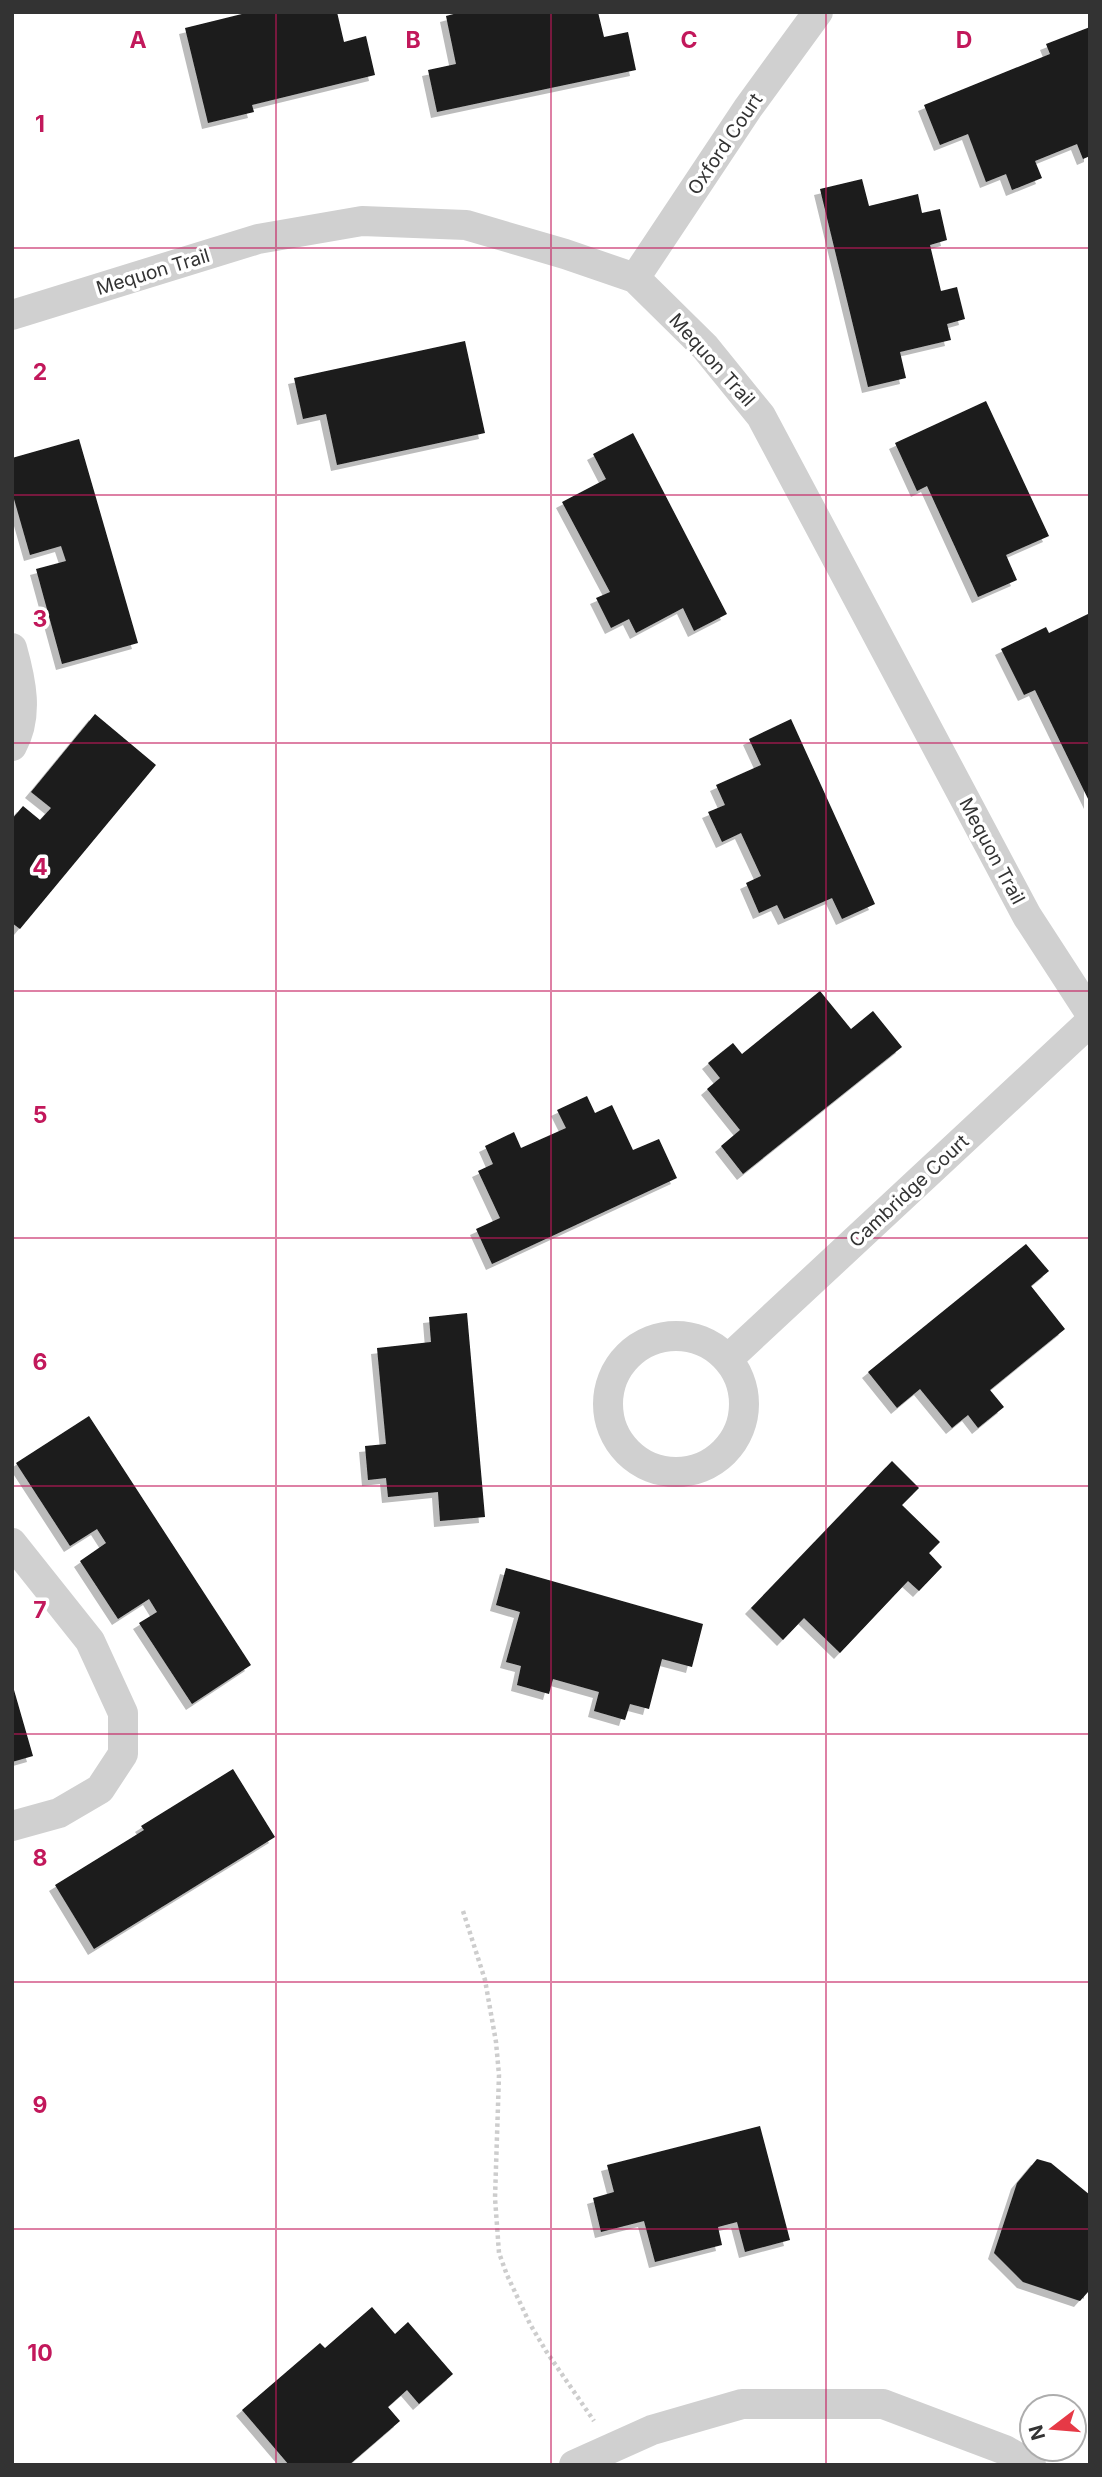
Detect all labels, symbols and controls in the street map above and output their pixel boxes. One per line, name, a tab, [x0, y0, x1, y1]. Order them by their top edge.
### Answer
text: A	[129, 26, 147, 54]
text: B	[405, 26, 421, 54]
text: C	[680, 26, 698, 54]
text: D	[956, 26, 972, 54]
street label: Oxford Court	[683, 89, 767, 199]
text: 1	[35, 110, 45, 138]
street label: Mequon Trail	[94, 244, 212, 300]
street label: Mequon Trail	[664, 309, 760, 411]
text: 2	[33, 358, 47, 386]
text: 3	[33, 605, 47, 633]
street label: Mequon Trail	[954, 794, 1030, 908]
text: 4	[32, 853, 48, 881]
text: 5	[33, 1101, 47, 1129]
street label: Cambridge Court	[845, 1130, 973, 1252]
text: 6	[33, 1348, 47, 1376]
text: 7	[33, 1596, 47, 1624]
text: 8	[33, 1844, 47, 1872]
text: 9	[33, 2091, 47, 2119]
text: 10	[27, 2339, 53, 2367]
north arrow	[1018, 2393, 1088, 2463]
text: N	[1024, 2422, 1050, 2443]

